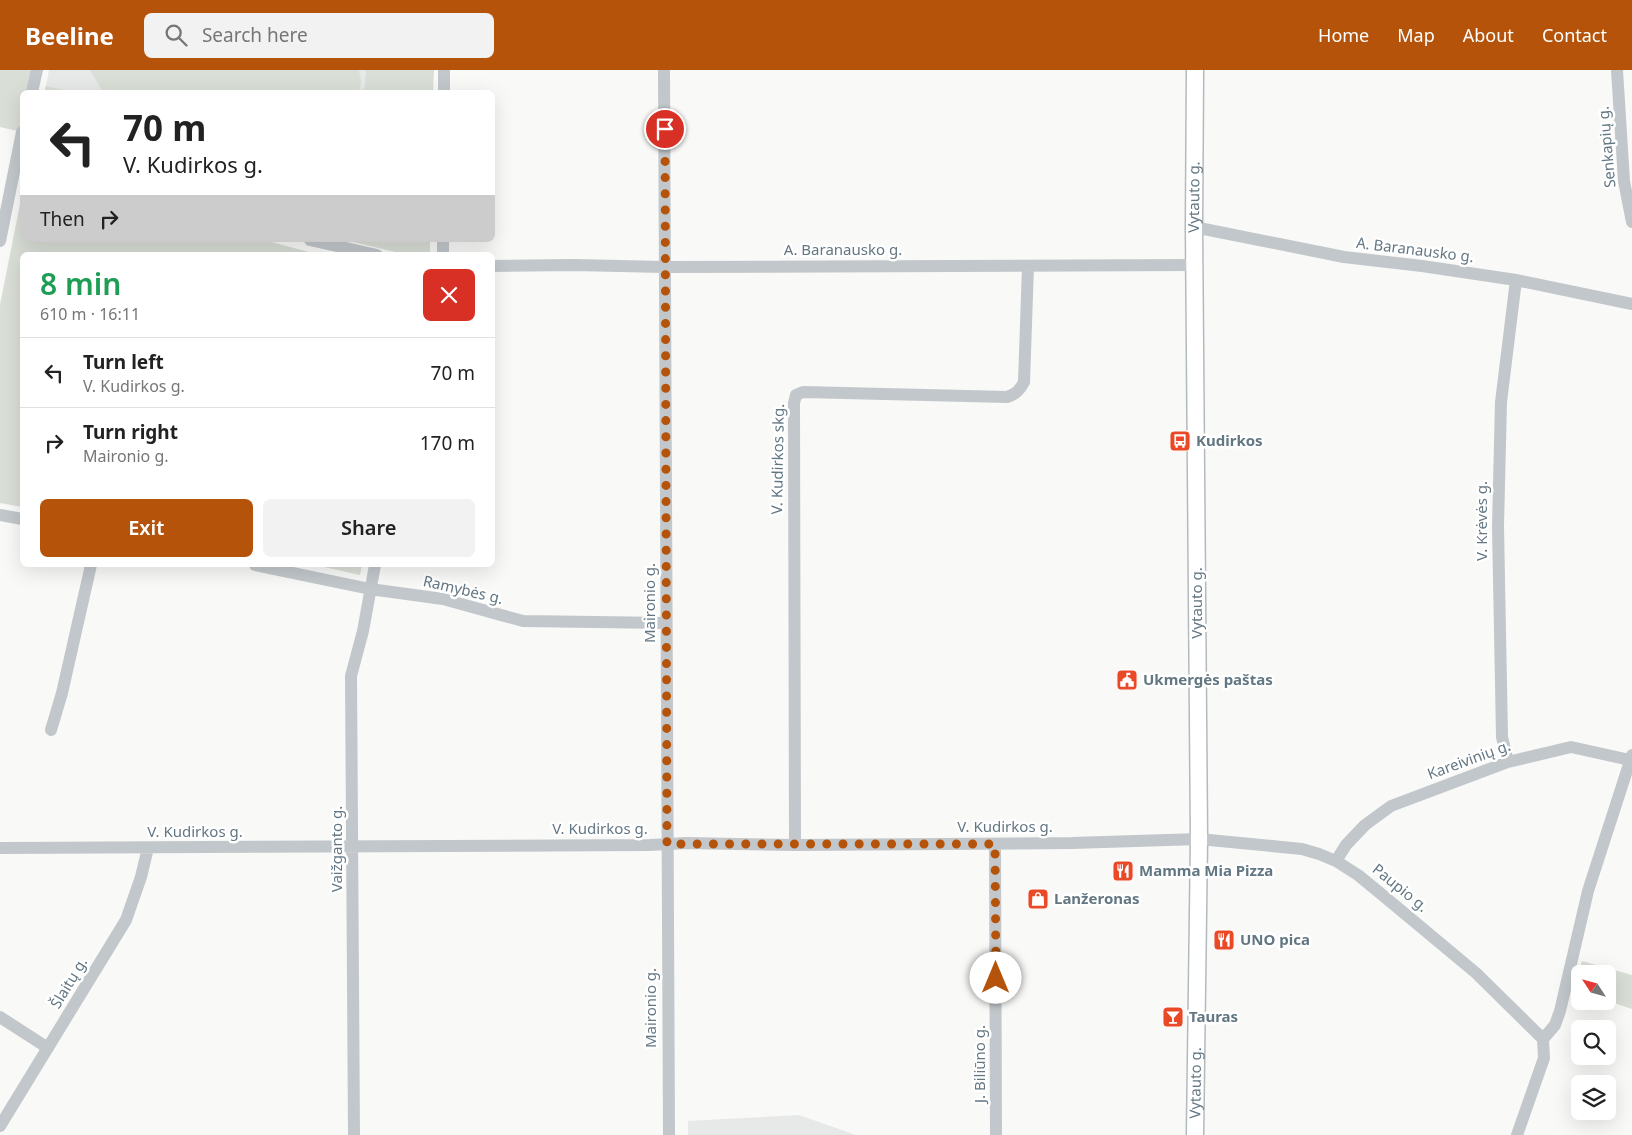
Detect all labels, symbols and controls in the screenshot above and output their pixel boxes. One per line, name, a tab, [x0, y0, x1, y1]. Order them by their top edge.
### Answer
search box	[144, 13, 494, 58]
text: Beeline	[25, 19, 114, 52]
icon: search	[162, 21, 190, 49]
text: Search here	[202, 22, 308, 48]
text: Home	[1318, 23, 1369, 47]
text: Map	[1397, 23, 1435, 47]
text: About	[1463, 23, 1514, 47]
text: Contact	[1542, 23, 1607, 47]
text: 70 m	[123, 104, 206, 151]
street label: Senkapių g.	[1592, 105, 1620, 189]
pin	[644, 108, 686, 150]
icon: left	[40, 110, 105, 175]
icon: arrive	[651, 115, 679, 143]
text: V. Kudirkos g.	[123, 149, 263, 179]
street label: Vytauto g.	[1183, 161, 1203, 233]
icon: right	[95, 205, 123, 233]
text: Then	[40, 206, 85, 232]
street label: A. Baranausko g.	[1355, 232, 1475, 266]
street label: A. Baranausko g.	[784, 239, 902, 259]
text: 8 min	[40, 263, 121, 304]
button: close	[423, 269, 475, 321]
text: 610 m · 16:11	[40, 303, 140, 325]
text: Turn left	[83, 349, 164, 375]
icon: left	[40, 359, 68, 387]
text: 70 m	[431, 360, 475, 386]
text: V. Kudirkos g.	[83, 375, 185, 397]
street label: V. Kudirkos skg.	[766, 403, 788, 514]
text: Turn right	[83, 419, 178, 445]
icon: right	[40, 429, 68, 457]
bus stop icon: Kudirkos	[1168, 429, 1192, 453]
text: 170 m	[420, 430, 475, 456]
place label: Kudirkos	[1196, 430, 1263, 450]
text: Maironio g.	[83, 445, 169, 467]
street label: V. Krėvės g.	[1471, 481, 1491, 561]
button: Exit	[40, 499, 253, 557]
button: Share	[263, 499, 475, 557]
street label: Maironio g.	[639, 563, 659, 643]
street label: Vytauto g.	[1186, 567, 1206, 639]
street label: Ramybės g.	[421, 570, 505, 608]
public building icon: Ukmergės paštas	[1115, 668, 1139, 692]
place label: Ukmergės paštas	[1143, 669, 1273, 689]
street label: Kareivinių g.	[1424, 735, 1513, 783]
street label: Vaižganto g.	[326, 806, 346, 892]
street label: V. Kudirkos g.	[957, 816, 1053, 836]
street label: V. Kudirkos g.	[552, 818, 648, 838]
street label: V. Kudirkos g.	[147, 821, 243, 841]
restaurant icon: Mamma Mia Pizza	[1111, 859, 1135, 883]
street label: Paupio g.	[1369, 859, 1433, 916]
place label: Mamma Mia Pizza	[1139, 860, 1273, 880]
shop icon: Lanžeronas	[1026, 887, 1050, 911]
place label: Lanžeronas	[1054, 888, 1140, 908]
restaurant icon: UNO pica	[1212, 928, 1236, 952]
place label: UNO pica	[1240, 929, 1310, 949]
position arrow	[969, 951, 1021, 1003]
street label: Šlaitų g.	[45, 953, 91, 1012]
north arrow	[1571, 965, 1616, 1010]
map controls	[1571, 965, 1616, 1120]
street label: Maironio g.	[640, 968, 660, 1048]
bar icon: Tauras	[1161, 1005, 1185, 1029]
place label: Tauras	[1189, 1006, 1238, 1026]
button: search	[1571, 1020, 1616, 1065]
street label: J. Biliūno g.	[969, 1025, 989, 1105]
street label: Vytauto g.	[1184, 1047, 1205, 1119]
button: layers	[1571, 1075, 1616, 1120]

